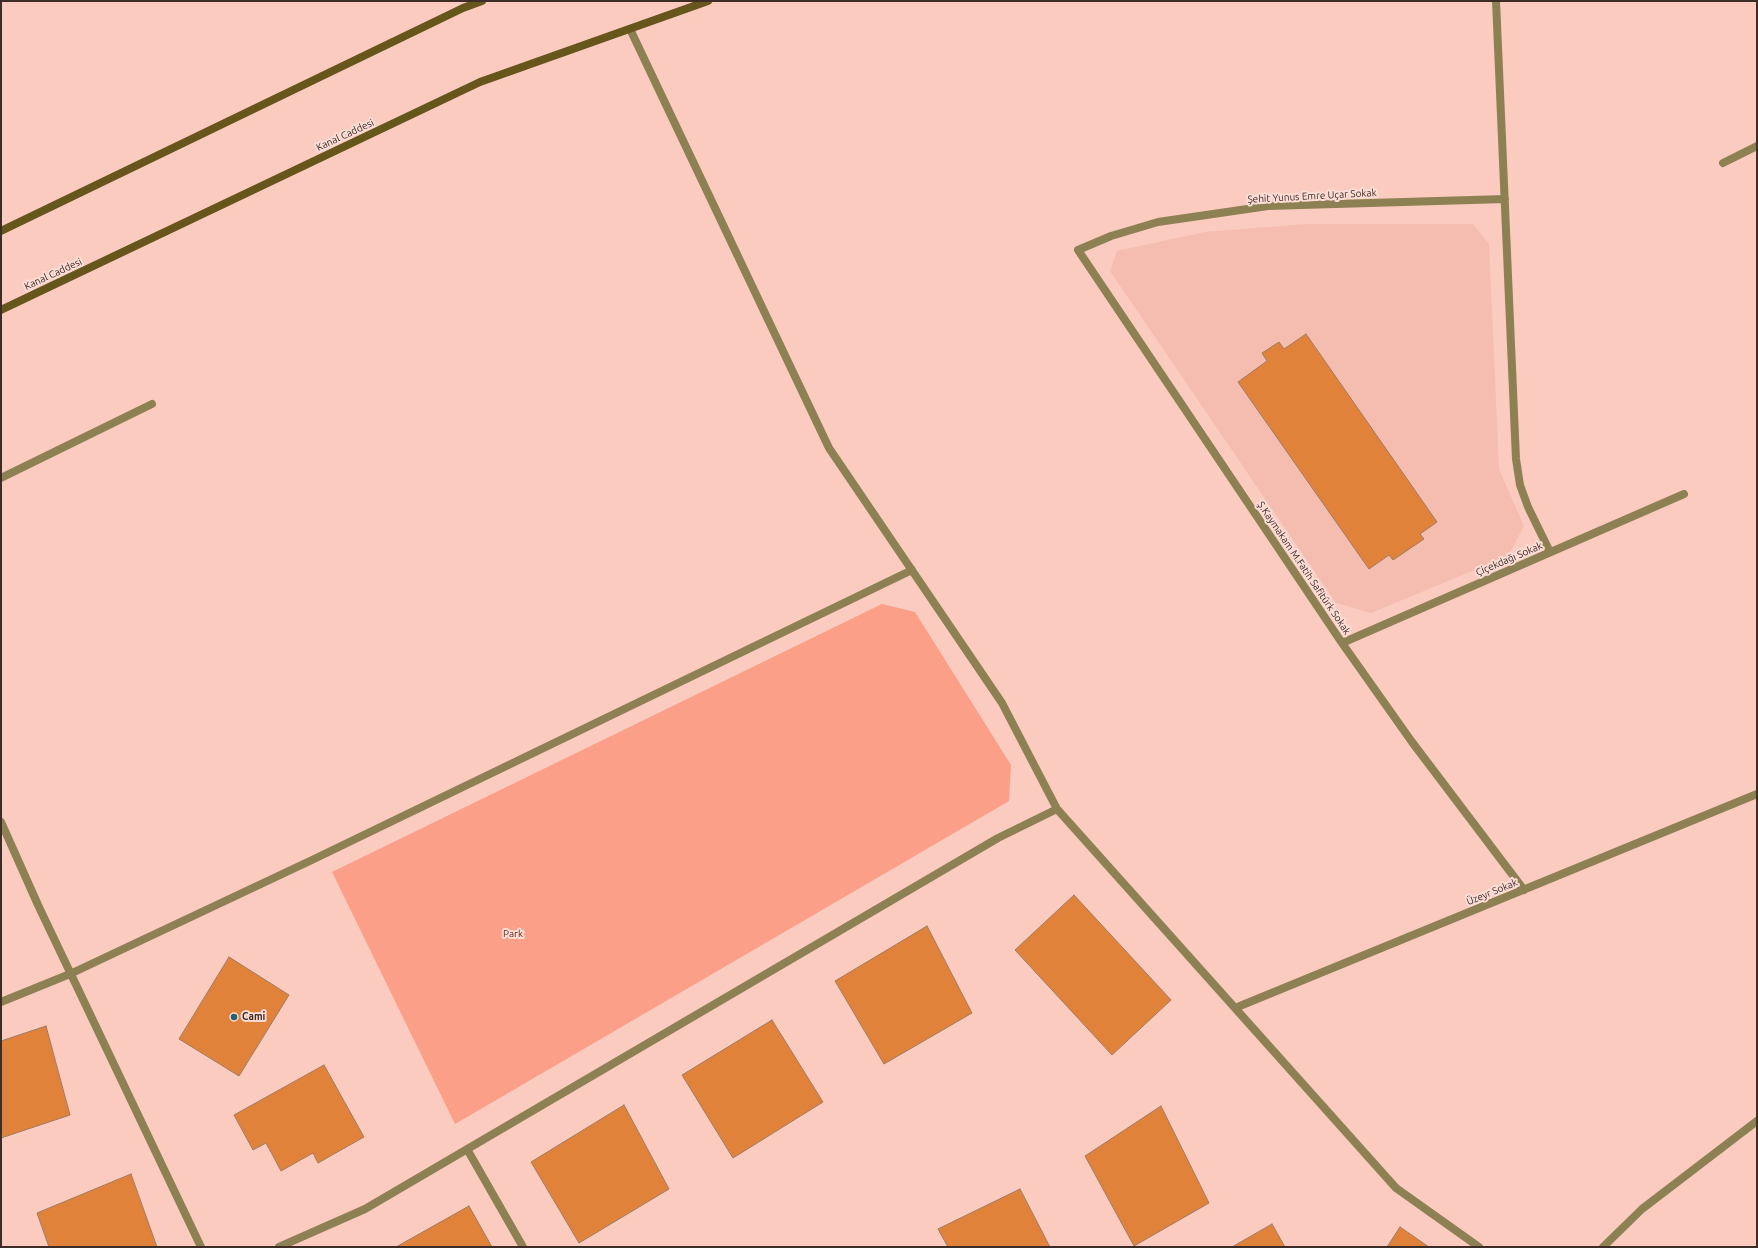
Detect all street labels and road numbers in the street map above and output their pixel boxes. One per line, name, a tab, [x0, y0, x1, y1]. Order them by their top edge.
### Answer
street label: Kanal Caddesi	[314, 116, 376, 154]
street label: Şehit Yunus Emre Uçar Sokak	[1247, 187, 1377, 205]
street label: Kanal Caddesi	[22, 255, 84, 293]
street label: Ş.Kaymakam M.Fatih Safitürk Sokak	[1255, 499, 1353, 637]
street label: Çiçekdağı Sokak	[1474, 540, 1544, 578]
street label: Üzeyr Sokak	[1465, 876, 1519, 908]

